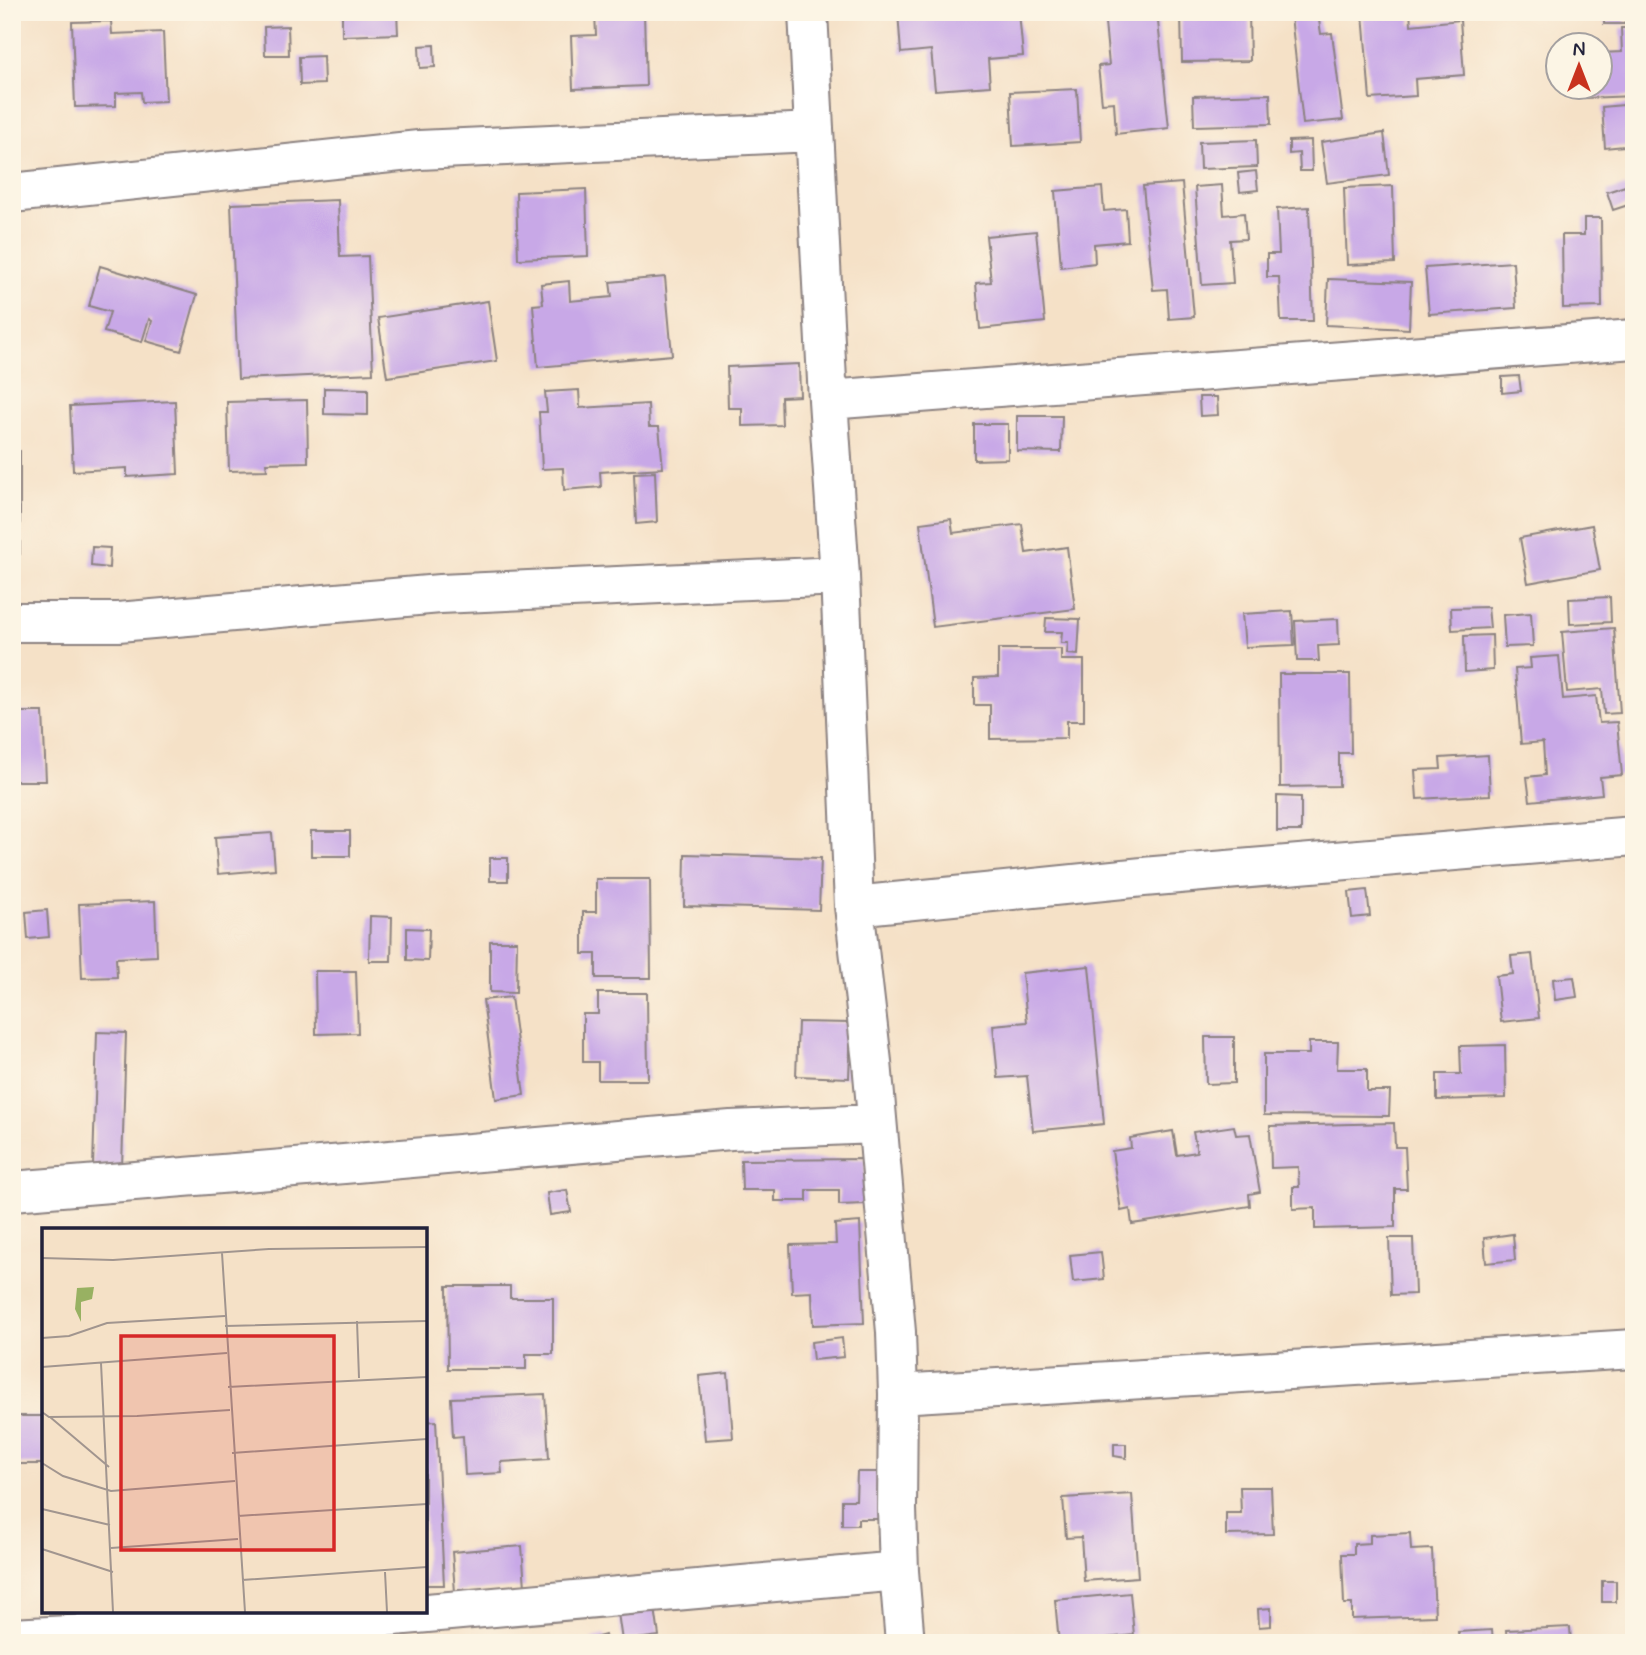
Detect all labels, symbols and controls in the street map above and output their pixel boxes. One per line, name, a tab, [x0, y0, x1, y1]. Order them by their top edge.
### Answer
north arrow	[1544, 32, 1614, 102]
text: N	[1573, 38, 1585, 63]
inset map	[42, 1228, 427, 1613]

